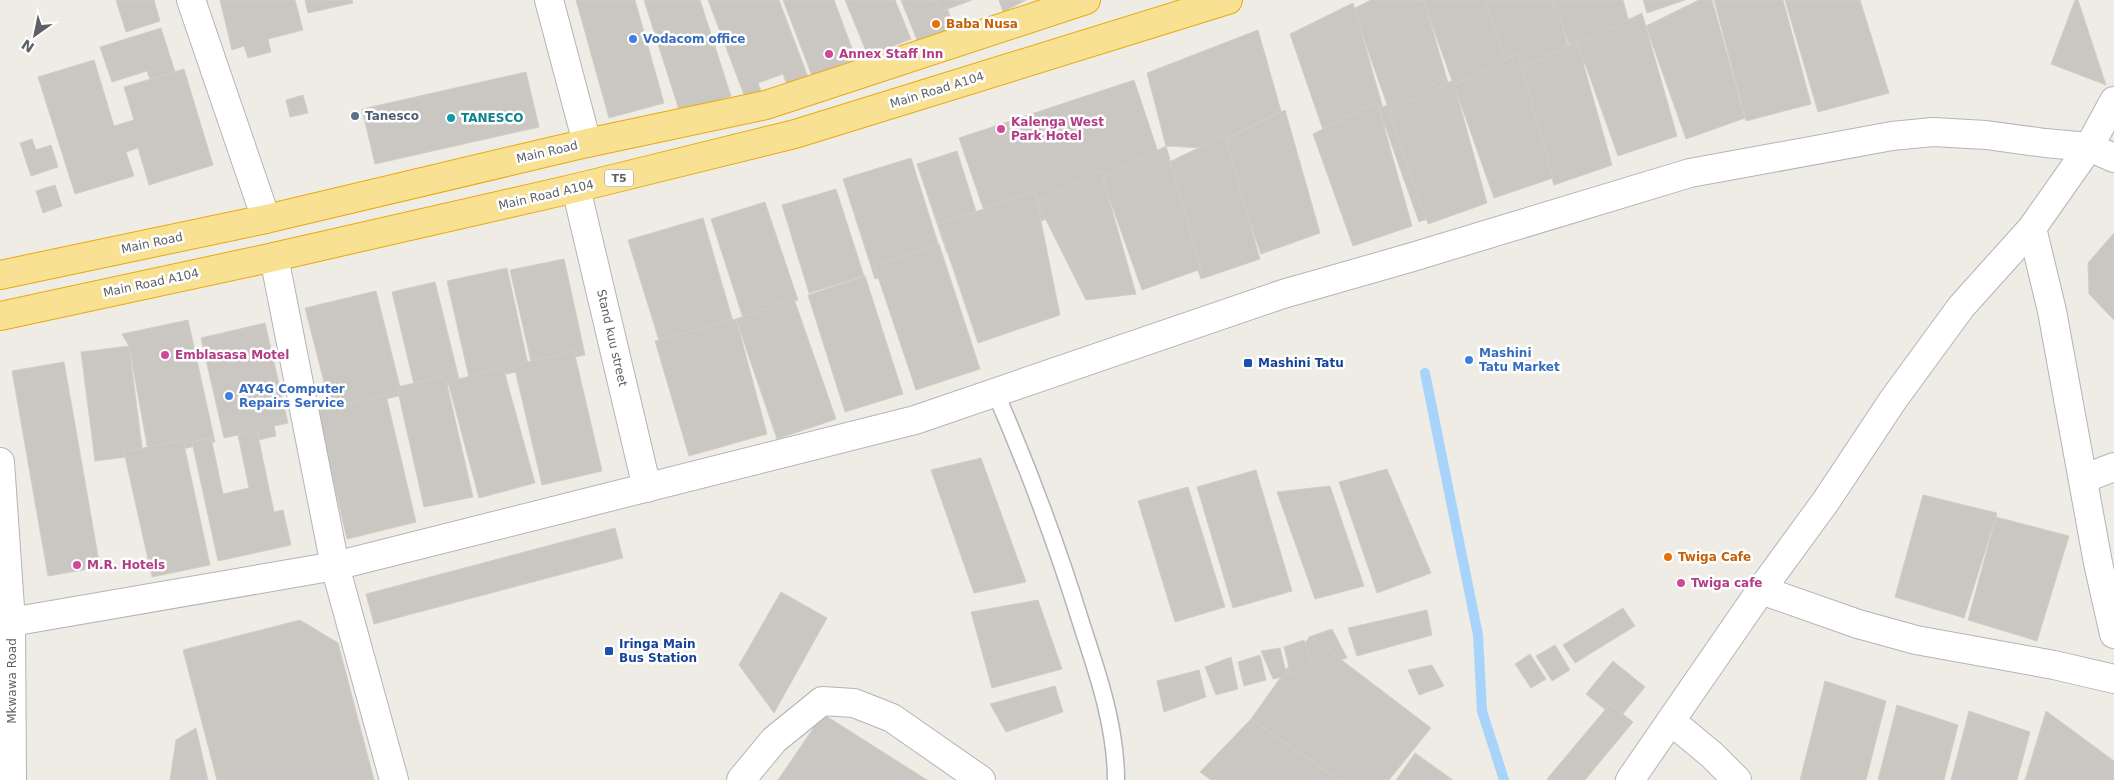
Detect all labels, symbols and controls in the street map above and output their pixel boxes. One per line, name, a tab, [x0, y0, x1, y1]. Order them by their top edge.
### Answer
north arrow	[10, 10, 60, 60]
place label: Baba Nusa	[946, 17, 1018, 31]
marker: Baba Nusa	[930, 18, 942, 30]
place label: Vodacom office	[643, 32, 745, 46]
marker: Vodacom office	[627, 33, 639, 45]
text: N	[19, 36, 37, 56]
place label: Annex Staff Inn	[839, 47, 943, 61]
marker: Annex Staff Inn	[823, 48, 835, 60]
street label: Main Road A104	[888, 69, 986, 111]
place label: Tanesco	[365, 109, 419, 123]
marker: Tanesco	[349, 110, 361, 122]
place label: TANESCO	[461, 111, 523, 125]
marker: TANESCO	[445, 112, 457, 124]
place label: Kalenga West Park Hotel	[1011, 115, 1104, 143]
marker: Kalenga West Park Hotel	[995, 123, 1007, 135]
street label: Main Road	[515, 138, 579, 166]
road number: T5	[605, 170, 633, 187]
street label: Main Road A104	[497, 177, 595, 213]
street label: Main Road	[120, 230, 184, 256]
street label: Main Road A104	[102, 266, 200, 300]
street label: Stand kuu street	[594, 288, 630, 388]
place label: Mashini Tatu Market	[1479, 346, 1560, 374]
place label: Emblasasa Motel	[175, 348, 289, 362]
marker: Emblasasa Motel	[159, 349, 171, 361]
marker: Mashini Tatu Market	[1463, 354, 1475, 366]
place label: Mashini Tatu	[1258, 356, 1344, 370]
marker: Mashini Tatu	[1242, 357, 1254, 369]
place label: AY4G Computer Repairs Service	[239, 382, 345, 410]
marker: AY4G Computer Repairs Service	[223, 390, 235, 402]
place label: Twiga Cafe	[1678, 550, 1751, 564]
marker: Twiga Cafe	[1662, 551, 1674, 563]
place label: M.R. Hotels	[87, 558, 165, 572]
marker: M.R. Hotels	[71, 559, 83, 571]
place label: Twiga cafe	[1691, 576, 1763, 590]
marker: Twiga cafe	[1675, 577, 1687, 589]
place label: Iringa Main Bus Station	[619, 637, 697, 665]
street label: Mkwawa Road	[5, 638, 19, 724]
marker: Iringa Main Bus Station	[603, 645, 615, 657]

